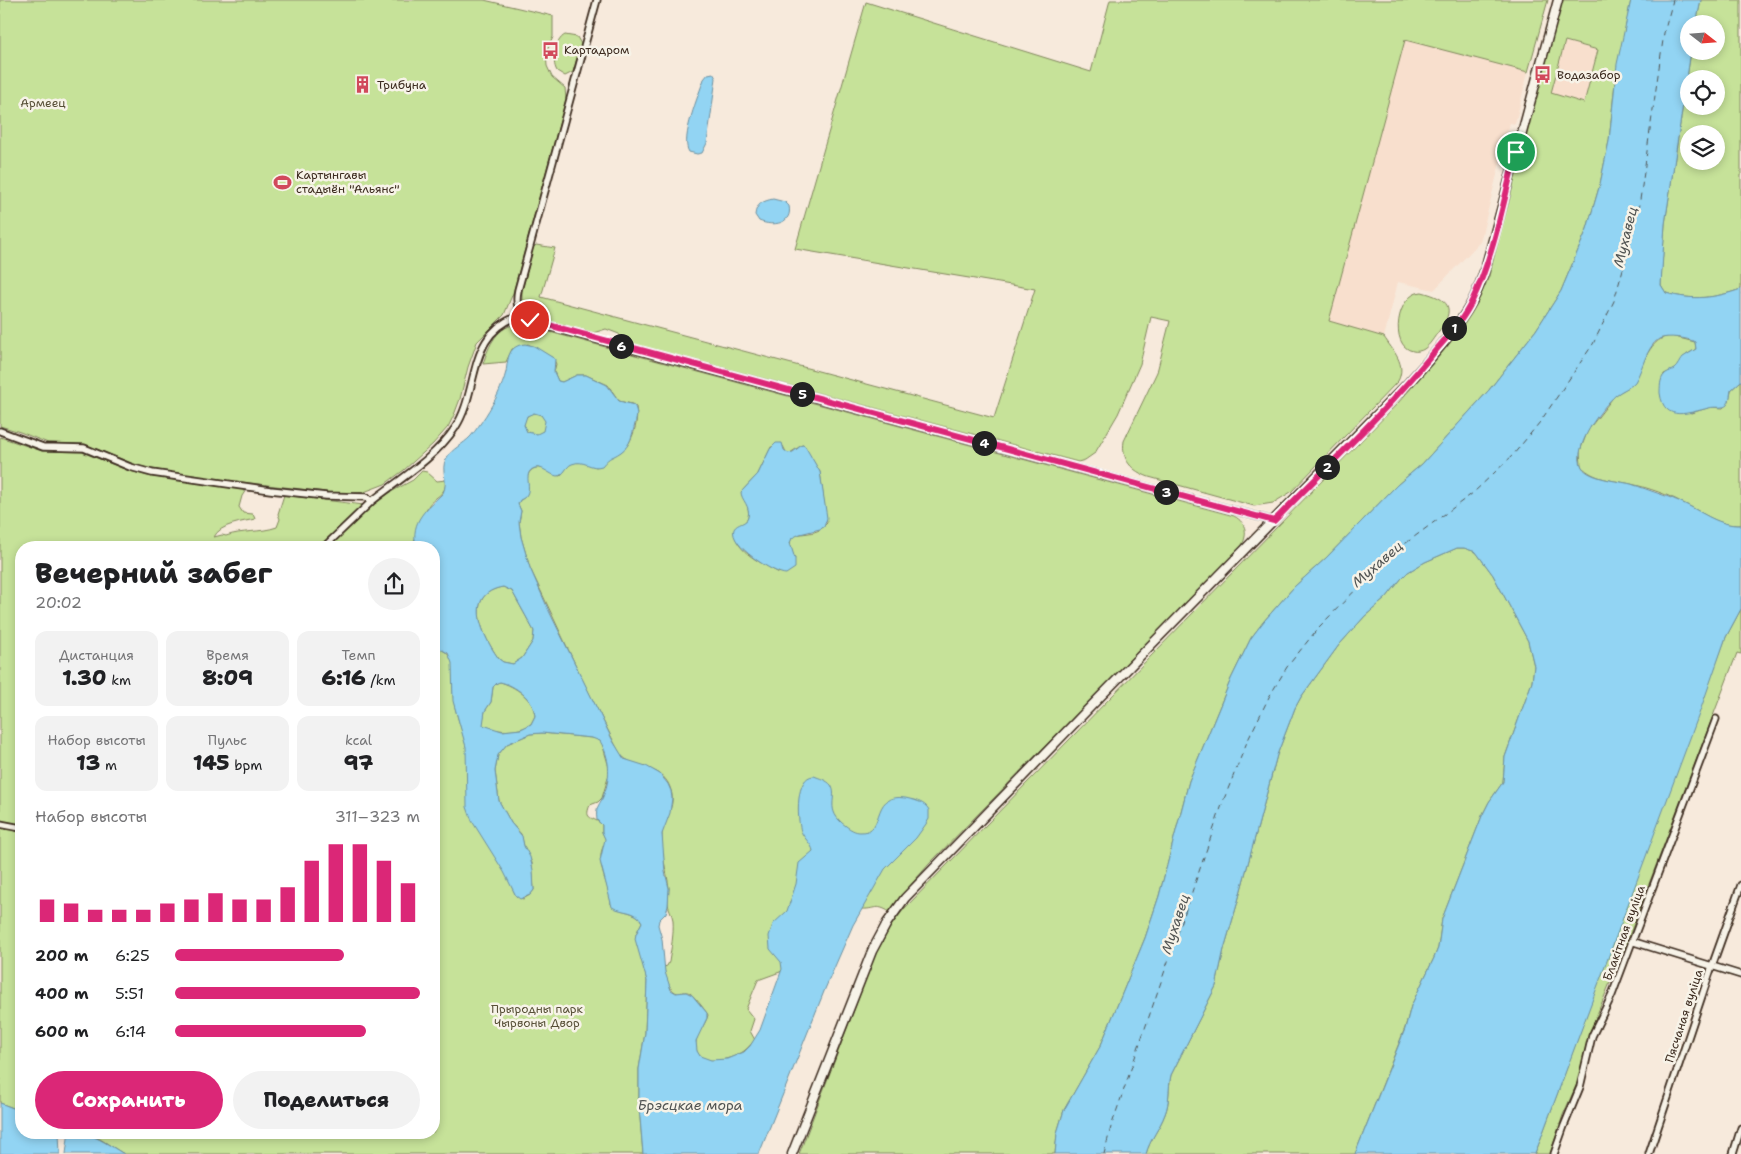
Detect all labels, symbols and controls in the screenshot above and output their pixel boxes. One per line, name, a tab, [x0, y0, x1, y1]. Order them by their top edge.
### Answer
north arrow	[1680, 15, 1725, 60]
map controls	[1680, 15, 1725, 170]
bus stop icon: Картадром	[540, 40, 560, 60]
place label: Картадром	[564, 42, 629, 58]
bus stop icon: Водазабор	[1533, 65, 1553, 85]
place label: Водазабор	[1557, 67, 1621, 83]
button: locate	[1680, 70, 1725, 115]
building icon: Трибуна	[353, 75, 373, 95]
place label: Трибуна	[377, 77, 427, 93]
park label: Армеец	[20, 95, 66, 111]
button: layers	[1680, 125, 1725, 170]
pin	[1495, 131, 1537, 173]
icon: arrive	[1502, 138, 1530, 166]
place label: Картынгавы стадыён "Альянс"	[296, 167, 399, 197]
sports icon: Картынгавы стадыён "Альянс"	[272, 172, 292, 192]
water label: Мухавец	[1609, 205, 1641, 269]
pin	[509, 299, 551, 341]
icon: check	[516, 306, 544, 334]
pin: 1	[1442, 316, 1466, 340]
text: 1	[1451, 319, 1458, 337]
pin: 6	[608, 334, 634, 358]
text: 6	[617, 337, 626, 355]
pin: 5	[790, 382, 814, 406]
text: 5	[798, 385, 807, 403]
pin: 4	[972, 430, 996, 456]
text: 4	[980, 434, 989, 452]
pin: 2	[1314, 454, 1340, 480]
text: 2	[1323, 458, 1332, 476]
pin: 3	[1154, 480, 1178, 504]
text: 3	[1162, 483, 1171, 501]
water label: Мухавец	[1348, 537, 1406, 591]
text: Вечерний забег	[35, 554, 272, 592]
button: share	[368, 558, 420, 610]
text: 20:02	[35, 592, 82, 613]
text: Дистанция	[59, 646, 134, 664]
text: Время	[206, 646, 249, 664]
text: Темп	[342, 646, 375, 664]
text: 1.30	[62, 664, 107, 692]
text: 8:09	[202, 664, 253, 692]
text: 6:16	[321, 664, 366, 692]
text: km	[107, 671, 131, 689]
text: /km	[366, 671, 396, 689]
text: Набор высоты	[47, 731, 146, 749]
text: Пульс	[208, 731, 247, 749]
text: kcal	[345, 731, 372, 749]
text: 13	[76, 749, 100, 777]
text: 145	[193, 749, 229, 777]
text: 97	[344, 749, 373, 777]
text: m	[100, 756, 117, 774]
text: bpm	[229, 756, 262, 774]
text: Набор высоты	[35, 806, 147, 827]
text: 311–323 m	[335, 806, 420, 827]
street label: Блакітная вуліца	[1599, 883, 1649, 983]
water label: Мухавец	[1157, 892, 1193, 956]
text: 200 m	[35, 945, 88, 966]
text: 6:25	[115, 945, 150, 966]
street label: Пясчаная вуліца	[1661, 967, 1707, 1065]
text: 400 m	[35, 983, 89, 1004]
text: 5:51	[115, 983, 144, 1004]
park label: Прыродны парк Чырвоны Двор	[491, 1001, 584, 1031]
text: 600 m	[35, 1021, 89, 1042]
text: 6:14	[115, 1021, 146, 1042]
button: Сохранить	[35, 1071, 223, 1129]
button: Поделиться	[233, 1071, 420, 1129]
water label: Брэсцкае мора	[638, 1096, 743, 1114]

